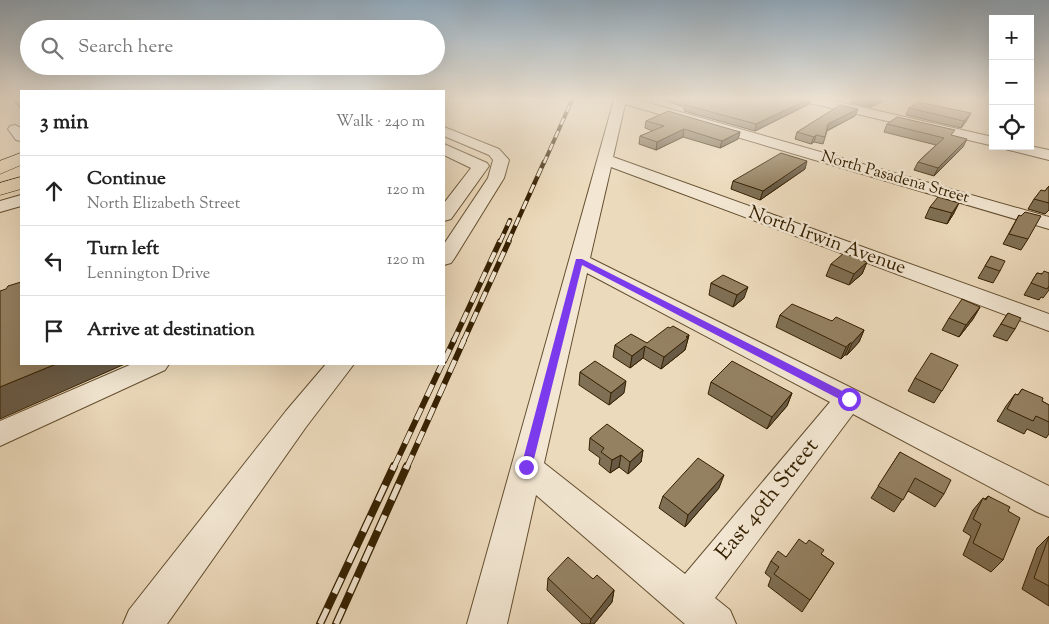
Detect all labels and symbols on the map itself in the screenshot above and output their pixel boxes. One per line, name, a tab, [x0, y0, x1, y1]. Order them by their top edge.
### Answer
street label: North Pasadena Street	[818, 146, 972, 210]
street label: North Irwin Avenue	[744, 200, 910, 282]
route start	[838, 388, 861, 411]
street label: East 40th Street	[709, 432, 828, 568]
route end	[515, 456, 538, 479]

